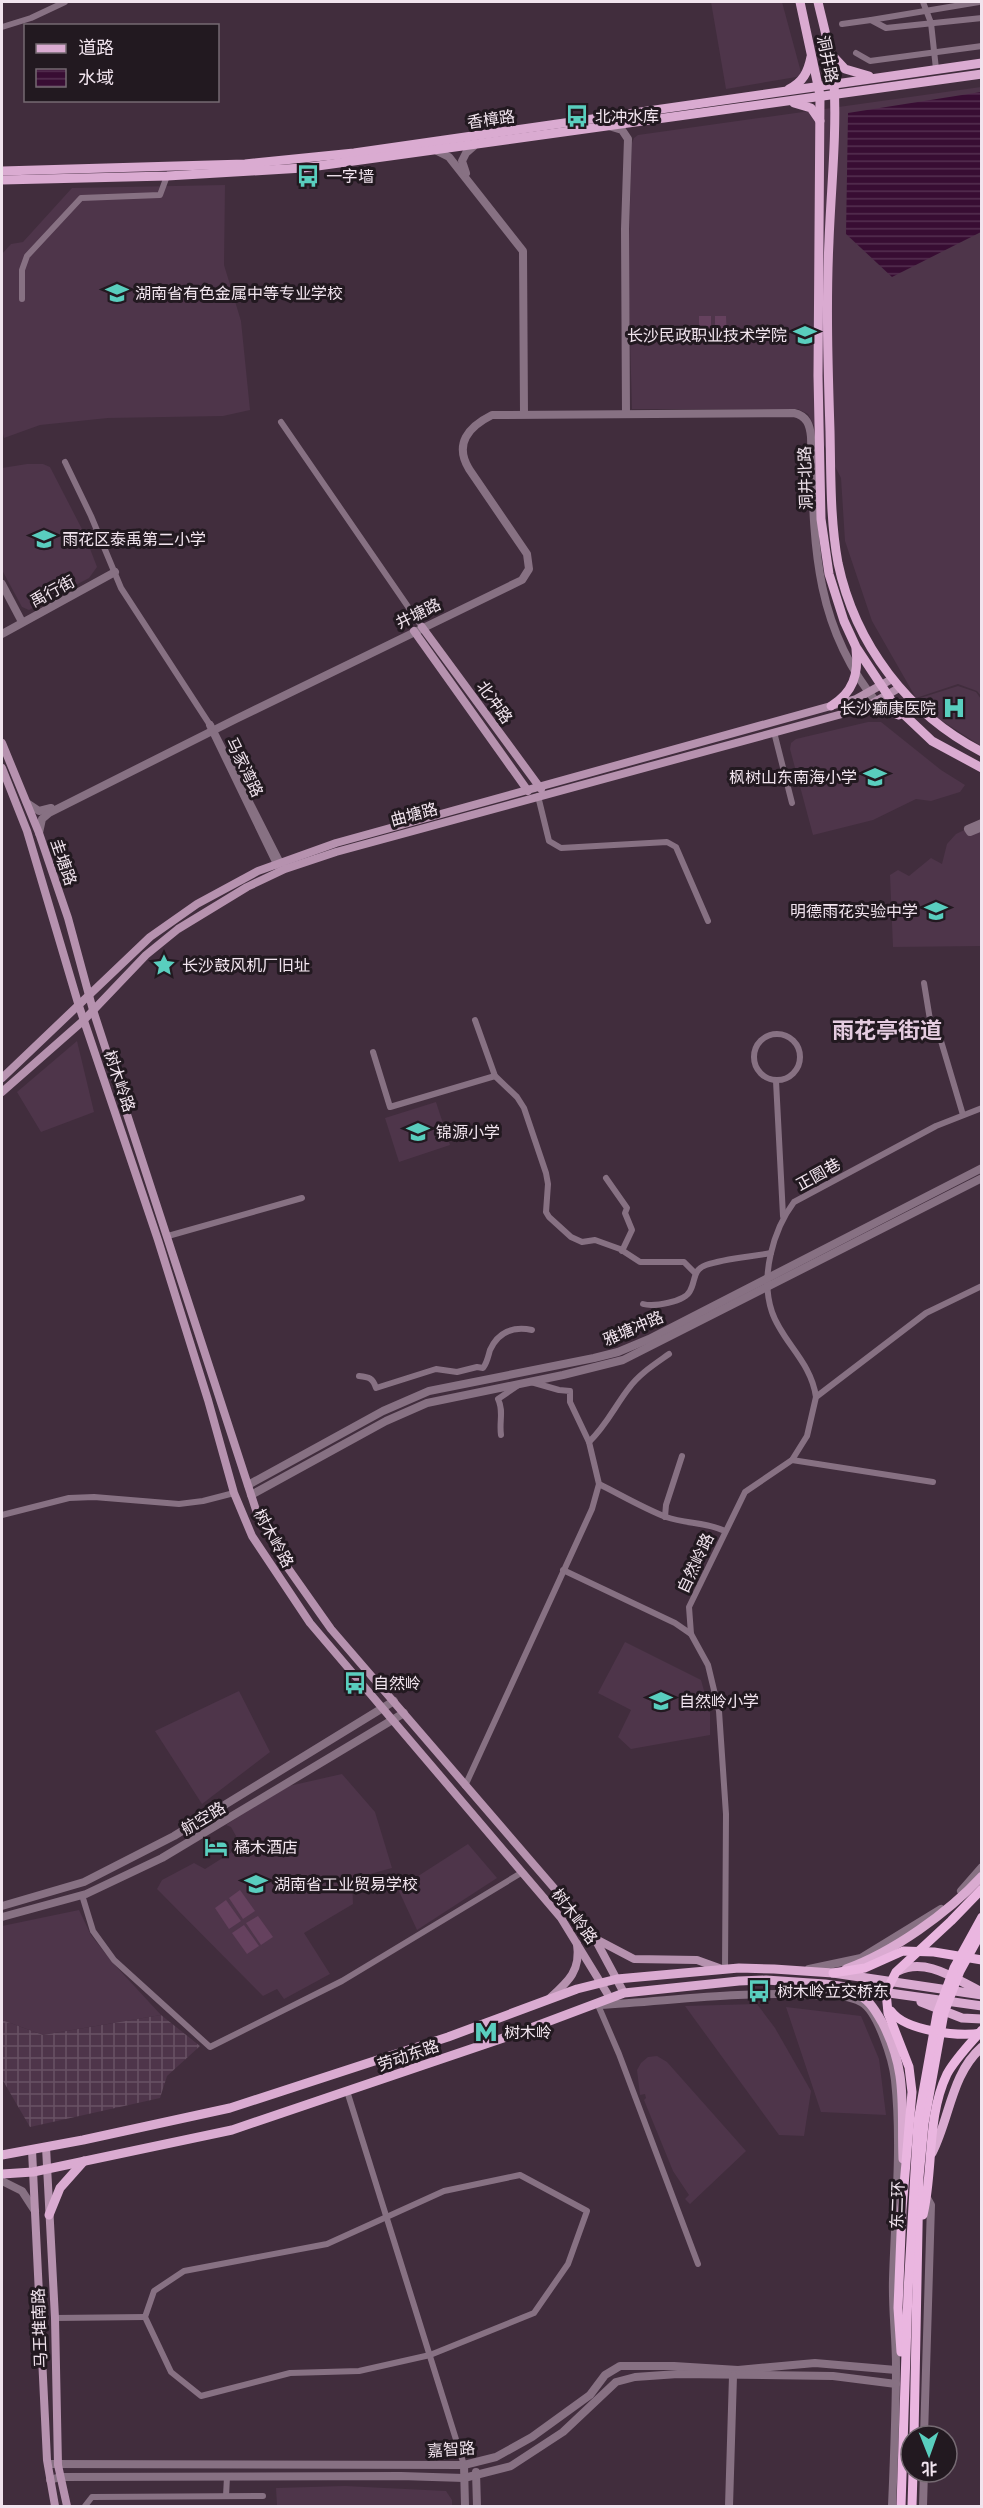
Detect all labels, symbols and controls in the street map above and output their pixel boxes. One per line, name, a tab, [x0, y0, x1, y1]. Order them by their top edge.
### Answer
legend	[24, 24, 219, 102]
street label: 洞井路	[814, 33, 843, 84]
text: 道路	[78, 36, 114, 58]
text: 水域	[78, 66, 114, 88]
bus stop icon: 北冲水库	[564, 103, 590, 129]
street label: 香樟路	[466, 106, 516, 131]
place label: 北冲水库	[595, 106, 659, 125]
bus stop icon: 一字墙	[295, 163, 321, 189]
place label: 一字墙	[326, 166, 374, 185]
school or university icon: 湖南省有色金属中等专业学校	[104, 280, 130, 306]
place label: 湖南省有色金属中等专业学校	[135, 283, 343, 302]
school or university icon: 长沙民政职业技术学院	[792, 322, 818, 348]
place label: 长沙民政职业技术学院	[627, 325, 787, 344]
street label: 洞井北路	[794, 446, 815, 510]
school or university icon: 雨花区泰禹第二小学	[31, 526, 57, 552]
place label: 雨花区泰禹第二小学	[62, 529, 206, 548]
street label: 禹行街	[26, 571, 77, 610]
street label: 井塘路	[392, 593, 444, 632]
street label: 北冲路	[474, 677, 517, 727]
hospital icon: 长沙癫康医院	[941, 695, 967, 721]
place label: 长沙癫康医院	[840, 698, 936, 717]
street label: 马家湾路	[223, 734, 268, 800]
school or university icon: 枫树山东南海小学	[862, 764, 888, 790]
place label: 枫树山东南海小学	[729, 767, 857, 786]
street label: 曲塘路	[388, 798, 440, 829]
street label: 圭塘路	[48, 836, 81, 888]
school or university icon: 明德雨花实验中学	[923, 898, 949, 924]
place label: 明德雨花实验中学	[790, 901, 918, 920]
place icon: 长沙鼓风机厂旧址	[151, 952, 177, 978]
place label: 长沙鼓风机厂旧址	[182, 955, 310, 974]
district label: 雨花亭街道	[832, 1016, 942, 1042]
street label: 树木岭路	[101, 1047, 140, 1114]
school or university icon: 锦源小学	[405, 1119, 431, 1145]
place label: 锦源小学	[436, 1122, 500, 1141]
street label: 正圆巷	[792, 1154, 843, 1194]
street label: 雅塘冲路	[600, 1306, 666, 1349]
street label: 树木岭路	[251, 1505, 298, 1570]
street label: 自然岭路	[672, 1530, 717, 1596]
bus stop icon: 自然岭	[342, 1670, 368, 1696]
place label: 自然岭	[373, 1673, 421, 1692]
school or university icon: 自然岭小学	[648, 1688, 674, 1714]
place label: 自然岭小学	[679, 1691, 759, 1710]
street label: 航空路	[177, 1797, 228, 1838]
hotel icon: 橘木酒店	[203, 1834, 229, 1860]
place label: 橘木酒店	[234, 1837, 298, 1856]
school or university icon: 湖南省工业贸易学校	[243, 1871, 269, 1897]
place label: 湖南省工业贸易学校	[274, 1874, 418, 1893]
street label: 树木岭路	[549, 1884, 602, 1947]
bus stop icon: 树木岭立交桥东	[746, 1978, 772, 2004]
place label: 树木岭立交桥东	[777, 1981, 889, 2000]
metro station icon: 树木岭	[473, 2019, 499, 2045]
place label: 树木岭	[504, 2022, 552, 2041]
street label: 劳动东路	[374, 2035, 441, 2074]
street label: 东二环	[886, 2181, 907, 2229]
street label: 马王堆南路	[28, 2288, 49, 2368]
north arrow	[899, 2424, 959, 2484]
street label: 嘉智路	[426, 2437, 476, 2460]
text: 北	[921, 2460, 937, 2479]

